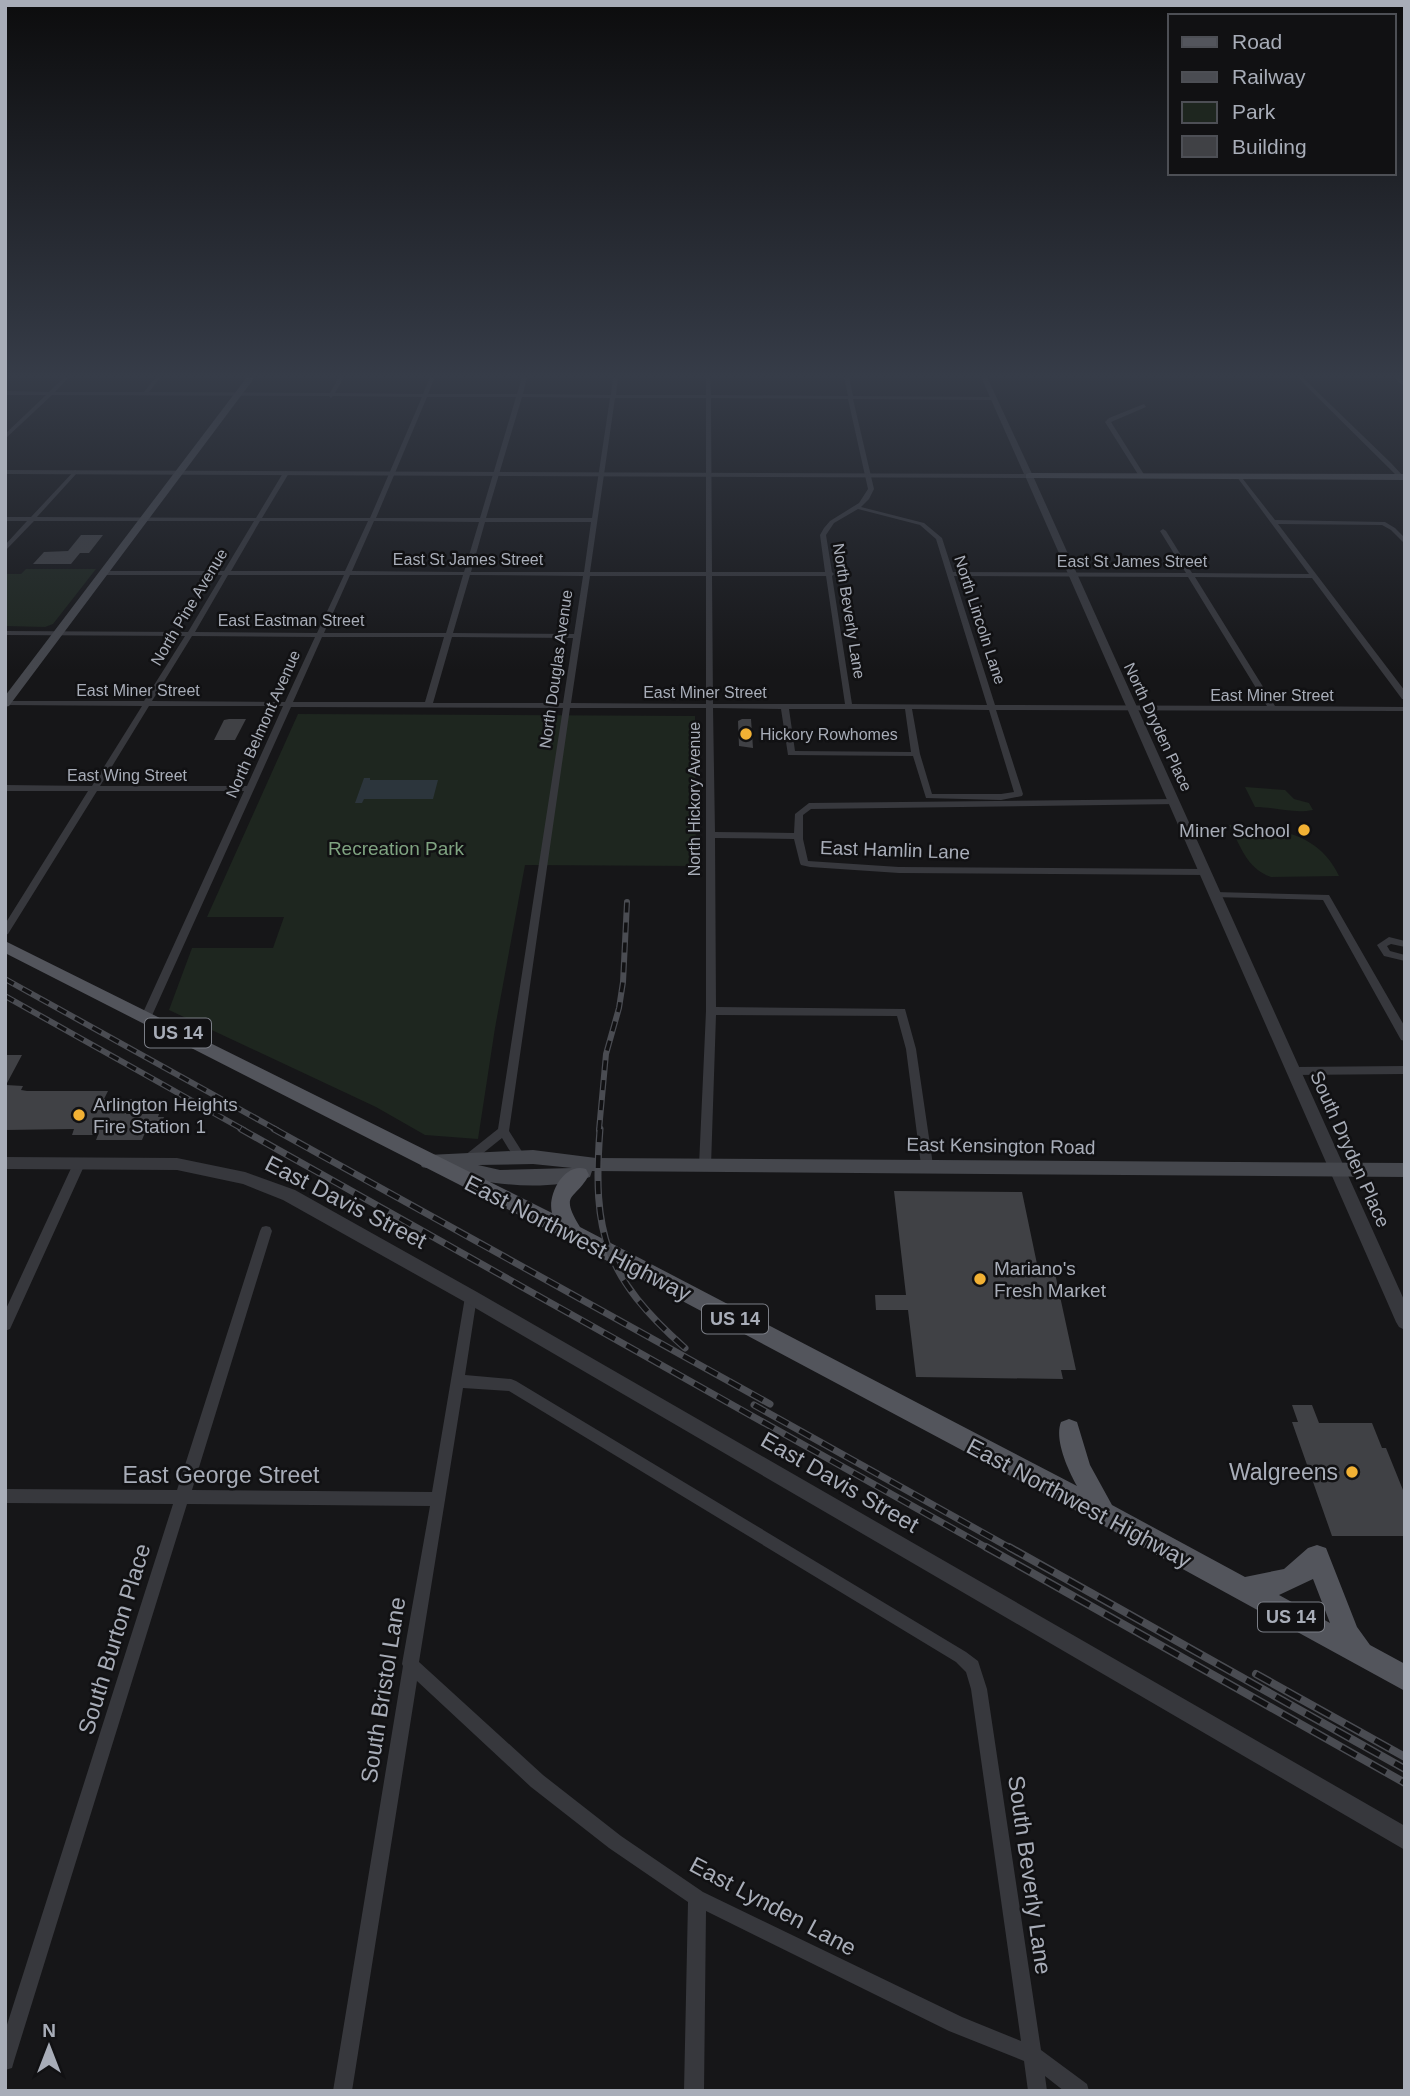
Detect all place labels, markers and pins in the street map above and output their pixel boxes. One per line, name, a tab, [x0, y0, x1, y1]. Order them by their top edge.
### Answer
marker: Hickory Rowhomes	[738, 726, 754, 742]
place label: Hickory Rowhomes	[760, 726, 898, 743]
place label: Miner School	[1179, 820, 1290, 841]
marker: Miner School	[1296, 822, 1312, 838]
place label: Arlington Heights Fire Station 1	[93, 1094, 238, 1137]
marker: Arlington Heights Fire Station 1	[71, 1107, 87, 1123]
place label: Mariano's Fresh Market	[994, 1258, 1107, 1301]
marker: Mariano's Fresh Market	[972, 1271, 988, 1287]
place label: Walgreens	[1229, 1459, 1338, 1485]
marker: Walgreens	[1344, 1464, 1360, 1480]

